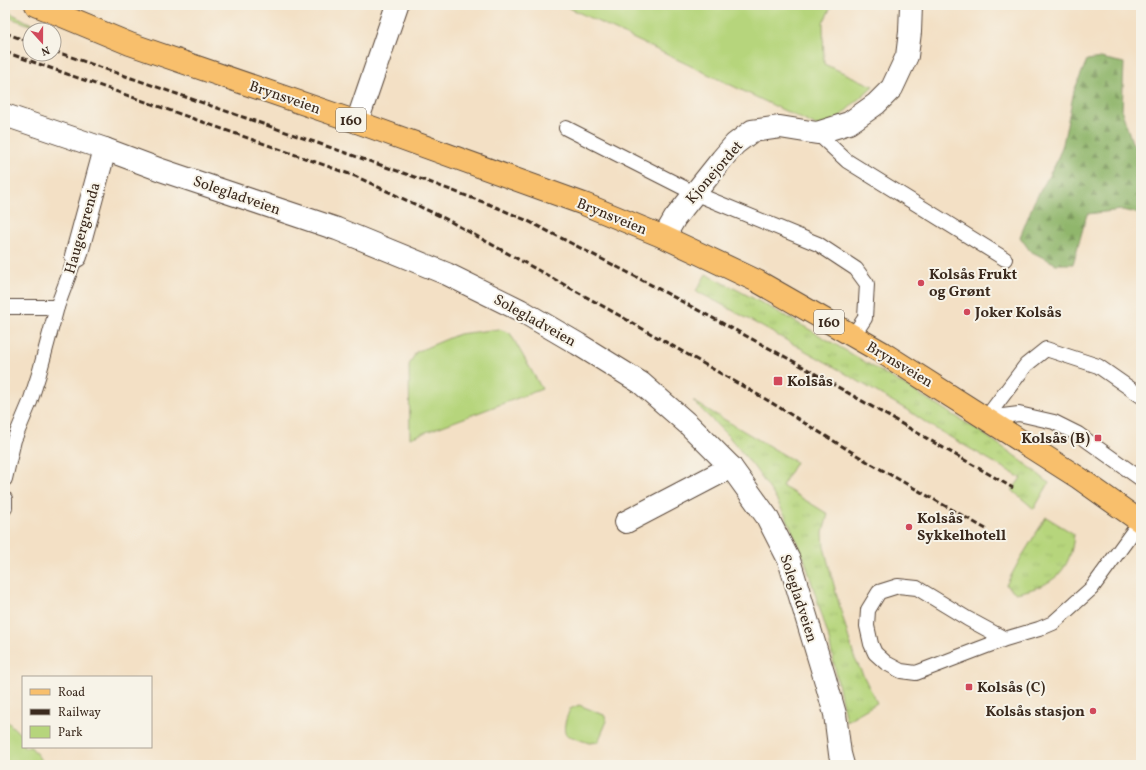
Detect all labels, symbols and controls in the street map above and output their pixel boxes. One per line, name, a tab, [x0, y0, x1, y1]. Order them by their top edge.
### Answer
north arrow	[22, 22, 62, 62]
text: N	[39, 42, 51, 58]
street label: Brynsveien	[246, 76, 323, 120]
road number: 160	[336, 108, 366, 132]
street label: Kjonejordet	[682, 137, 749, 209]
street label: Solegladveien	[190, 172, 283, 221]
street label: Haugergrenda	[60, 180, 107, 277]
street label: Brynsveien	[573, 194, 650, 241]
place label: Kolsås Frukt og Grønt	[929, 265, 1018, 303]
marker: Kolsås Frukt og Grønt	[916, 278, 926, 288]
street label: Solegladveien	[489, 290, 579, 353]
place label: Joker Kolsås	[974, 303, 1062, 324]
marker: Joker Kolsås	[962, 307, 972, 317]
road number: 160	[814, 310, 844, 334]
street label: Brynsveien	[862, 337, 937, 393]
place label: Kolsås	[787, 372, 833, 393]
marker: Kolsås	[772, 375, 784, 387]
place label: Kolsås (B)	[1021, 429, 1090, 450]
marker: Kolsås (B)	[1093, 433, 1103, 443]
place label: Kolsås Sykkelhotell	[917, 509, 1006, 547]
marker: Kolsås Sykkelhotell	[904, 522, 914, 532]
street label: Solegladveien	[773, 552, 822, 645]
legend	[22, 676, 152, 748]
place label: Kolsås (C)	[977, 678, 1045, 699]
marker: Kolsås (C)	[964, 682, 974, 692]
text: Road	[58, 685, 85, 701]
place label: Kolsås stasjon	[985, 702, 1085, 723]
text: Railway	[58, 705, 101, 721]
marker: Kolsås stasjon	[1088, 706, 1098, 716]
text: Park	[58, 725, 83, 741]

